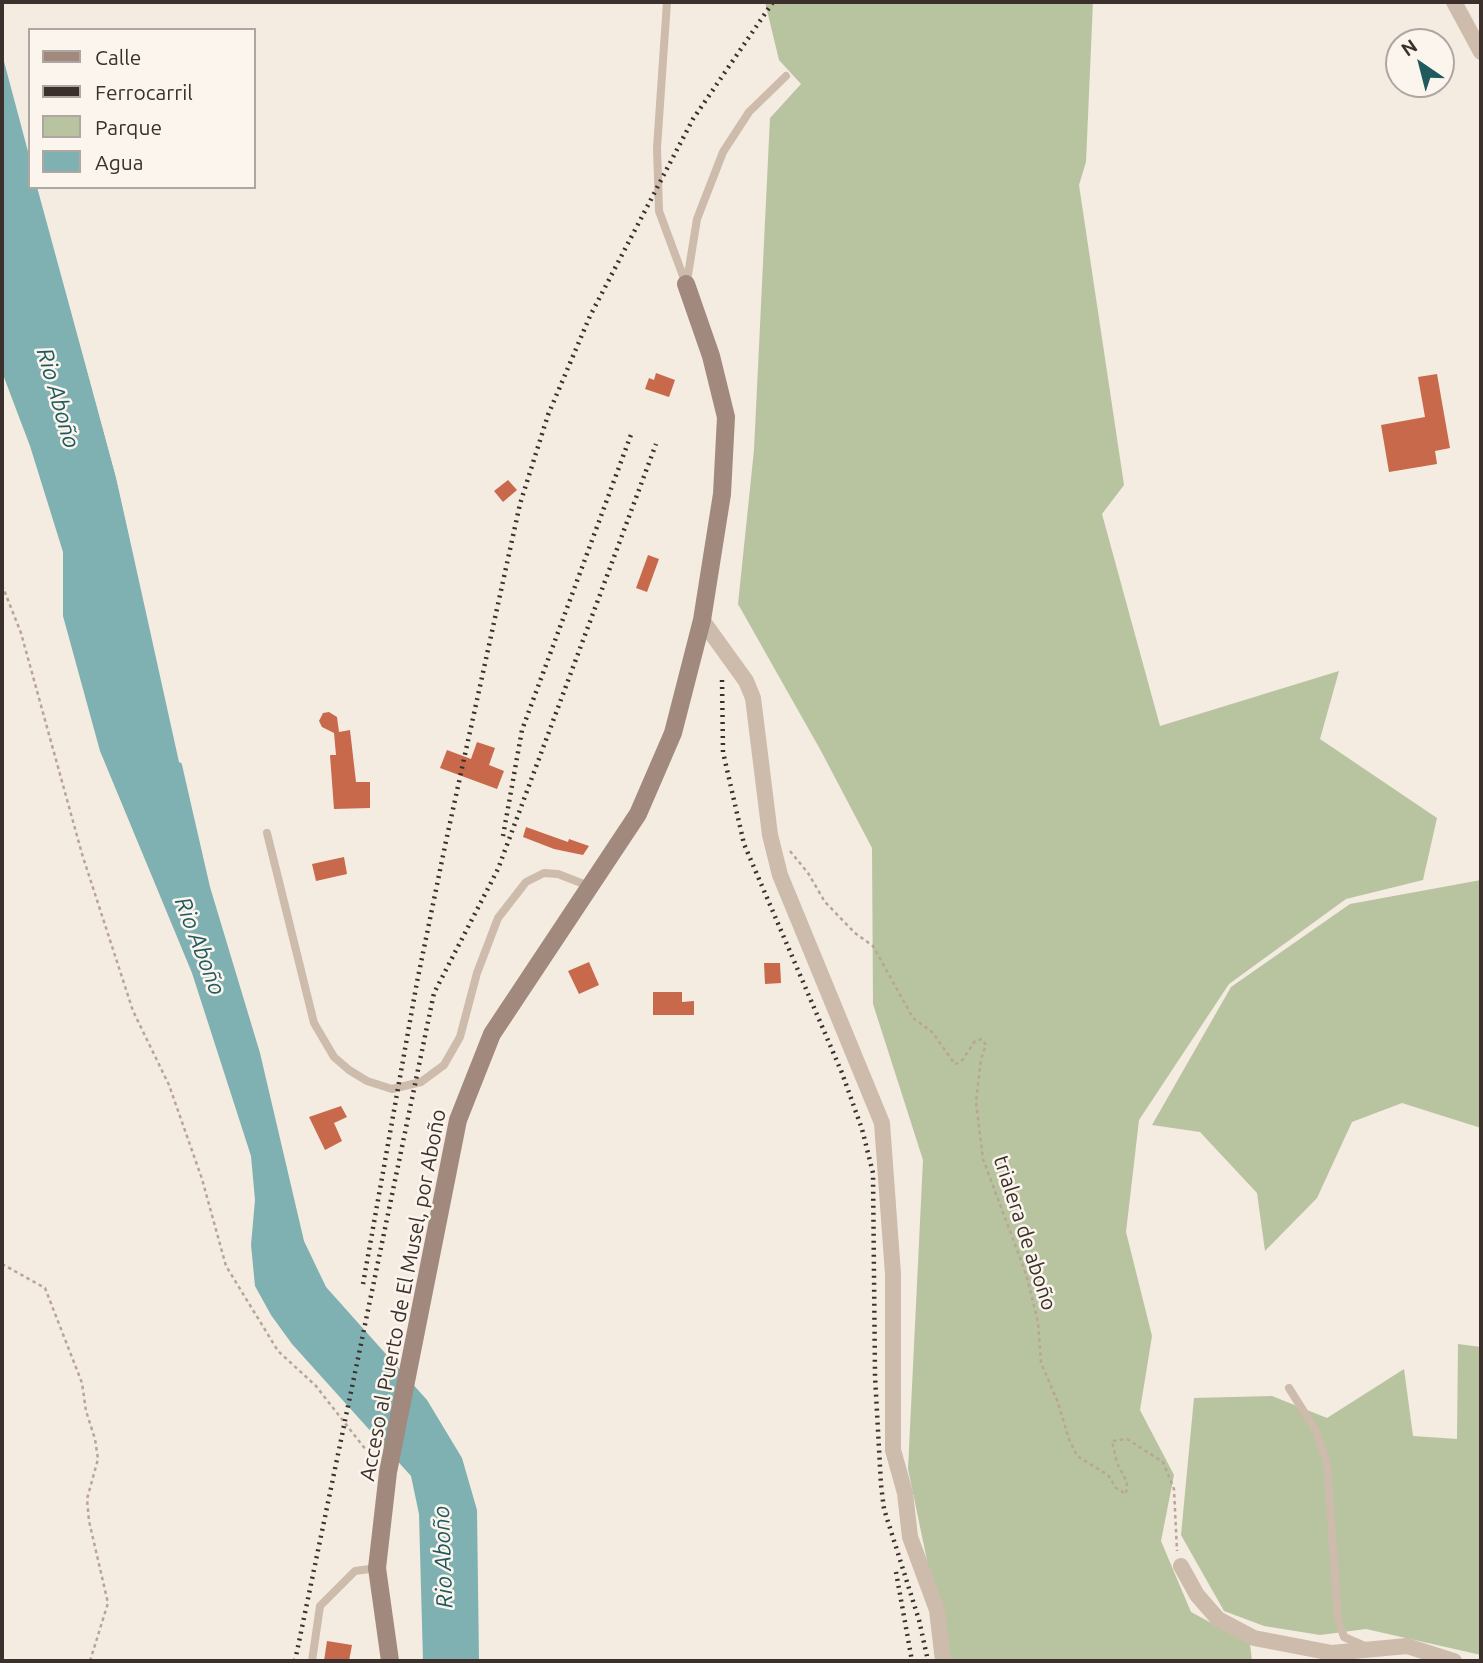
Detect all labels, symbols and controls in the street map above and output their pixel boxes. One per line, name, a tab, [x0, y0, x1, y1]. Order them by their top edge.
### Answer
legend	[28, 28, 256, 189]
north arrow	[1385, 28, 1455, 98]
text: N	[1397, 34, 1421, 61]
text: Calle	[95, 45, 141, 69]
text: Ferrocarril	[95, 80, 193, 104]
text: Parque	[95, 115, 162, 139]
text: Agua	[95, 150, 144, 174]
water label: Rio Aboño	[31, 345, 85, 451]
water label: Rio Aboño	[169, 893, 231, 999]
street label: Acceso al Puerto de El Musel, por Aboño	[355, 1107, 451, 1483]
street label: trialera de aboño	[988, 1153, 1062, 1313]
water label: Rio Aboño	[427, 1505, 459, 1609]

